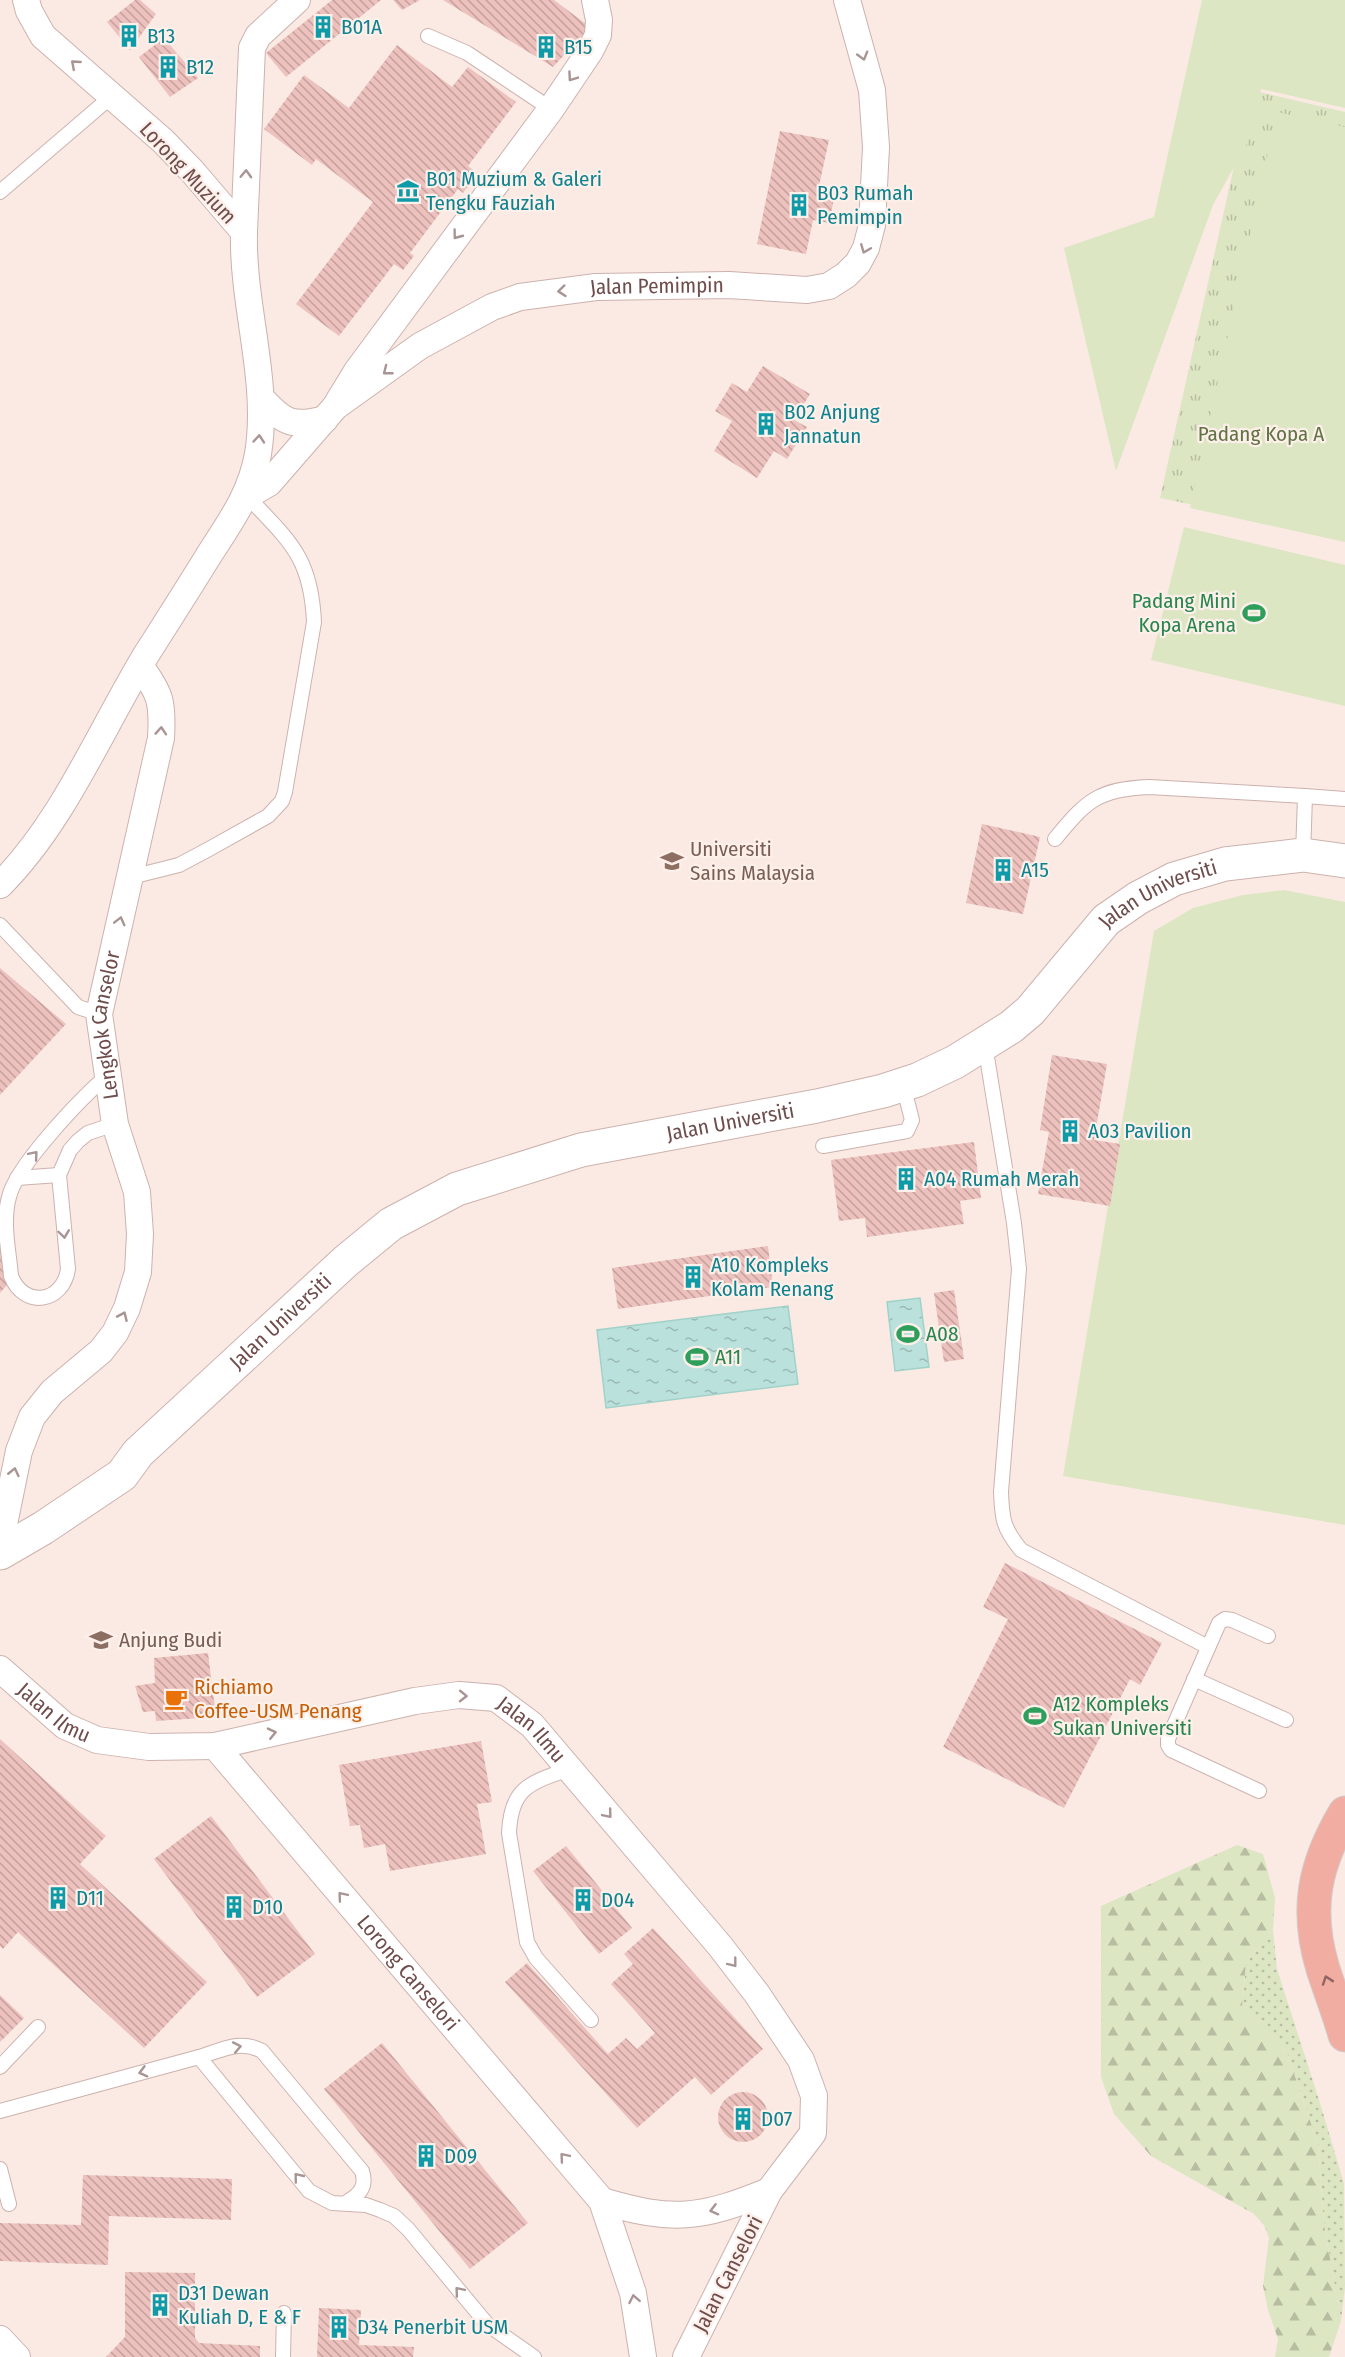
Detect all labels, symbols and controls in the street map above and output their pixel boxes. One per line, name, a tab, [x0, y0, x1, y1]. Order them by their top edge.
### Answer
building icon: B01A	[310, 14, 336, 40]
place label: B01A	[341, 14, 382, 40]
building icon: B13	[116, 23, 142, 49]
place label: B13	[147, 23, 175, 49]
building icon: B15	[533, 34, 559, 60]
place label: B15	[564, 34, 592, 60]
one-way arrow	[856, 50, 868, 61]
building icon: B12	[155, 54, 181, 80]
place label: B12	[186, 54, 214, 80]
one-way arrow	[71, 60, 82, 71]
one-way arrow	[568, 71, 579, 82]
street label: Lorong Muzium	[134, 117, 242, 229]
place label: B01 Muzium & Galeri Tengku Fauziah	[426, 166, 602, 216]
one-way arrow	[240, 169, 252, 178]
museum icon: B01 Muzium & Galeri Tengku Fauziah	[395, 178, 421, 204]
place label: B03 Rumah Pemimpin	[817, 180, 914, 230]
building icon: B03 Rumah Pemimpin	[786, 192, 812, 218]
one-way arrow	[453, 228, 464, 239]
one-way arrow	[860, 242, 872, 253]
street label: Jalan Pemimpin	[588, 272, 724, 301]
one-way arrow	[557, 284, 566, 296]
one-way arrow	[383, 364, 394, 375]
place label: B02 Anjung Jannatun	[784, 399, 880, 449]
building icon: B02 Anjung Jannatun	[753, 411, 779, 437]
park label: Padang Kopa A	[1198, 421, 1324, 447]
one-way arrow	[252, 434, 265, 443]
place label: Padang Mini Kopa Arena	[1132, 588, 1236, 638]
sports icon: Padang Mini Kopa Arena	[1241, 600, 1267, 626]
one-way arrow	[155, 726, 168, 735]
place label: Universiti Sains Malaysia	[690, 836, 815, 886]
school or university icon: Universiti Sains Malaysia	[659, 848, 685, 874]
street label: Jalan Universiti	[1092, 854, 1220, 933]
building icon: A15	[990, 857, 1016, 883]
place label: A15	[1021, 857, 1049, 883]
one-way arrow	[112, 916, 125, 926]
street label: Lengkok Canselor	[86, 948, 126, 1101]
street label: Jalan Universiti	[664, 1098, 796, 1147]
building icon: A03 Pavilion	[1057, 1118, 1083, 1144]
place label: A03 Pavilion	[1088, 1118, 1192, 1144]
one-way arrow	[27, 1151, 38, 1162]
building icon: A04 Rumah Merah	[893, 1166, 919, 1192]
place label: A04 Rumah Merah	[924, 1166, 1079, 1192]
one-way arrow	[57, 1229, 69, 1238]
place label: A10 Kompleks Kolam Renang	[711, 1252, 834, 1302]
building icon: A10 Kompleks Kolam Renang	[680, 1264, 706, 1290]
street label: Jalan Universiti	[224, 1268, 337, 1375]
one-way arrow	[115, 1312, 127, 1323]
sports icon: A08	[895, 1321, 921, 1347]
place label: A08	[926, 1321, 959, 1347]
sports icon: A11	[684, 1344, 710, 1370]
place label: A11	[715, 1344, 741, 1370]
one-way arrow	[6, 1467, 19, 1477]
school or university icon: Anjung Budi	[88, 1627, 114, 1653]
place label: Anjung Budi	[119, 1627, 222, 1653]
place label: Richiamo Coffee-USM Penang	[194, 1674, 362, 1724]
street label: Jalan Ilmu	[12, 1677, 94, 1749]
cafe icon: Richiamo Coffee-USM Penang	[163, 1686, 189, 1712]
one-way arrow	[458, 1690, 467, 1702]
street label: Jalan Ilmu	[492, 1690, 571, 1768]
place label: A12 Kompleks Sukan Universiti	[1053, 1691, 1192, 1741]
sports icon: A12 Kompleks Sukan Universiti	[1022, 1703, 1048, 1729]
one-way arrow	[266, 1727, 276, 1740]
one-way arrow	[600, 1807, 611, 1818]
building icon: D11	[45, 1885, 71, 1911]
place label: D11	[76, 1885, 104, 1911]
building icon: D04	[570, 1887, 596, 1913]
place label: D04	[601, 1887, 634, 1913]
one-way arrow	[339, 1892, 350, 1903]
building icon: D10	[221, 1894, 247, 1920]
place label: D10	[252, 1894, 283, 1920]
street label: Lorong Canselori	[352, 1910, 465, 2036]
one-way arrow	[726, 1956, 737, 1967]
one-way arrow	[1322, 1975, 1334, 1986]
one-way arrow	[232, 2041, 242, 2054]
one-way arrow	[138, 2065, 148, 2077]
building icon: D07	[730, 2106, 756, 2132]
place label: D07	[761, 2106, 792, 2132]
building icon: D09	[413, 2143, 439, 2169]
place label: D09	[444, 2143, 477, 2169]
one-way arrow	[560, 2153, 571, 2164]
one-way arrow	[294, 2173, 305, 2184]
one-way arrow	[709, 2203, 719, 2216]
street label: Jalan Canselori	[687, 2211, 769, 2337]
place label: D31 Dewan Kuliah D, E & F	[178, 2280, 301, 2330]
one-way arrow	[456, 2286, 467, 2297]
building icon: D31 Dewan Kuliah D, E & F	[147, 2292, 173, 2318]
one-way arrow	[628, 2295, 641, 2305]
building icon: D34 Penerbit USM	[326, 2314, 352, 2340]
place label: D34 Penerbit USM	[357, 2314, 508, 2340]

